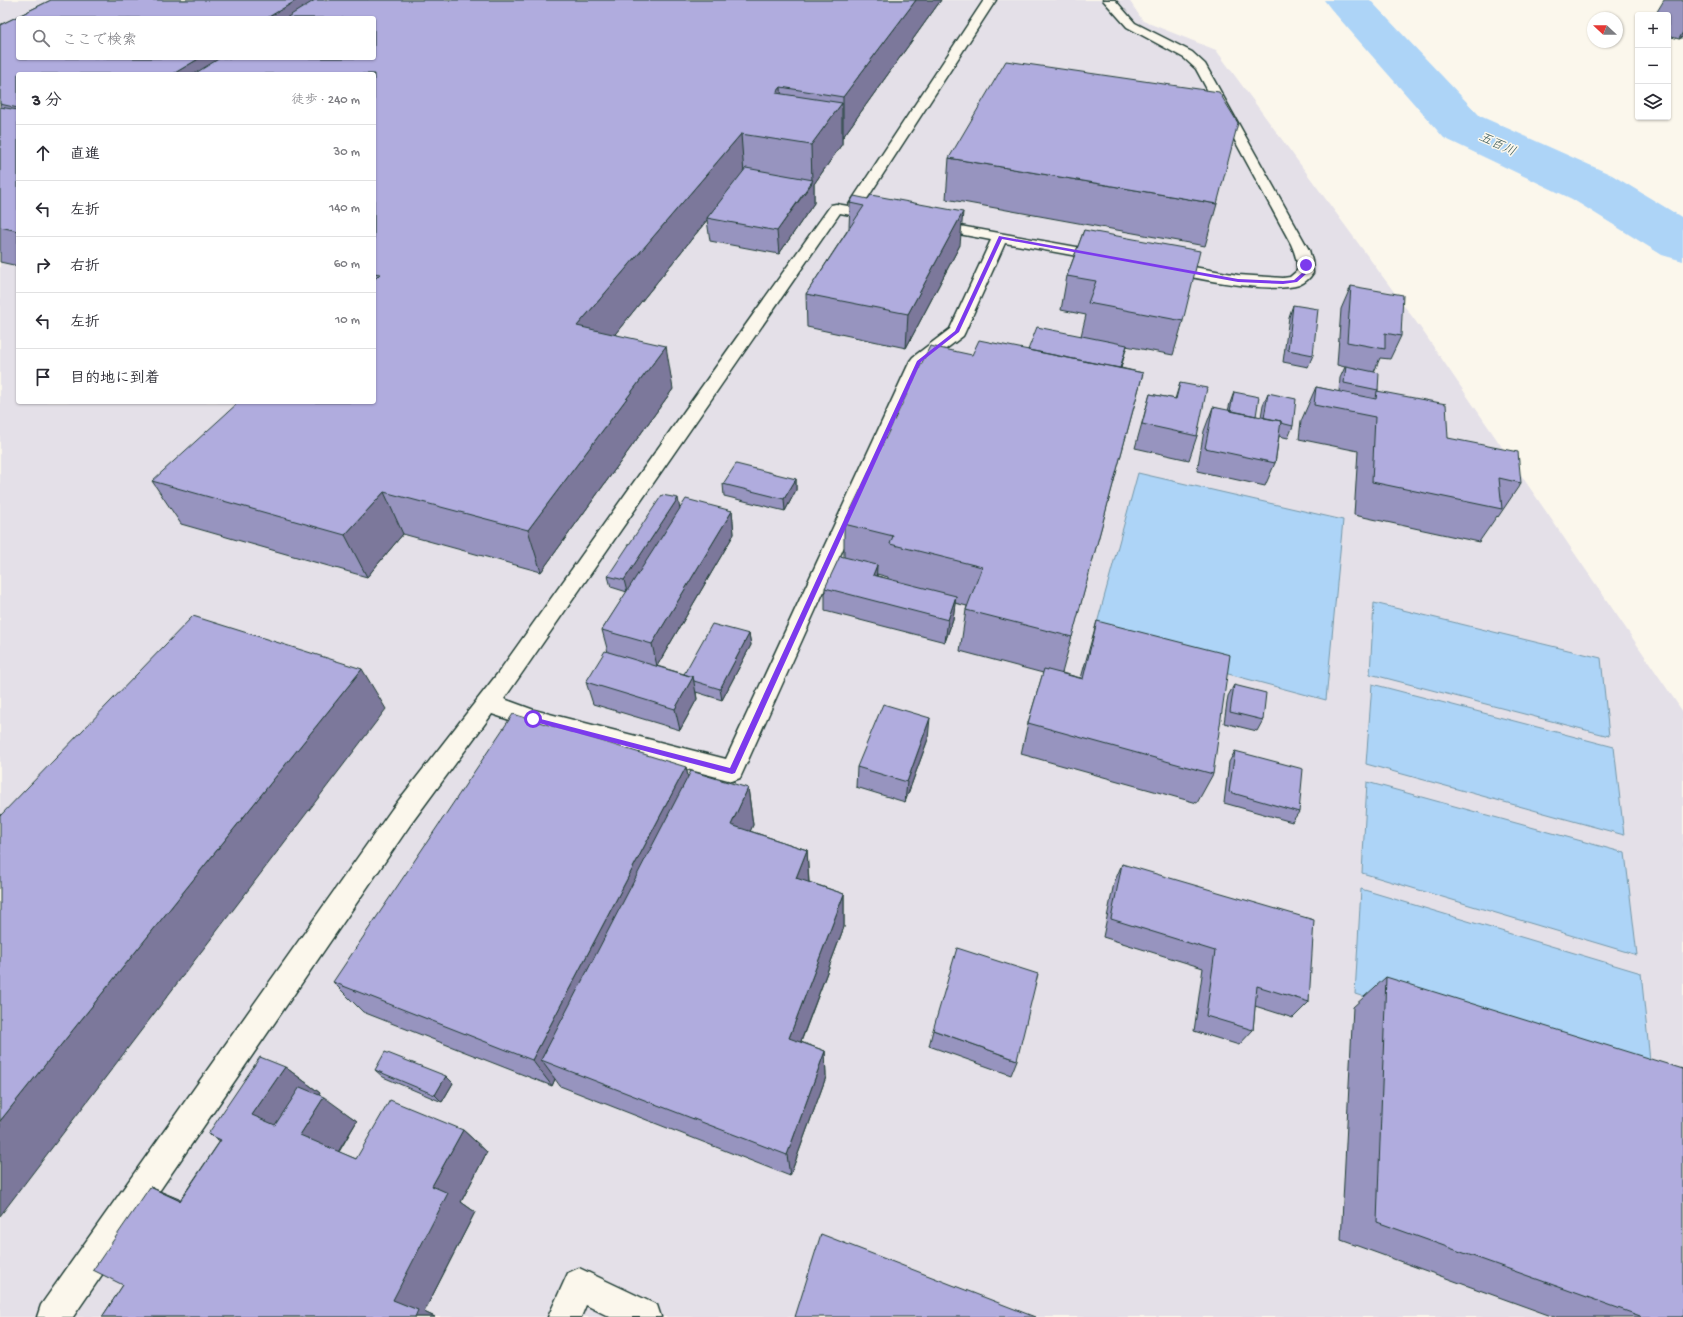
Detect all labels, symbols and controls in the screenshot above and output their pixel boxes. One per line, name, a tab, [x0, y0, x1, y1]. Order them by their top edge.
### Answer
north arrow	[1587, 12, 1623, 48]
map controls	[1635, 12, 1671, 120]
button: +	[1635, 12, 1671, 48]
search box	[16, 16, 376, 60]
icon: search	[30, 27, 52, 49]
text: ここで検索	[62, 32, 137, 50]
button: −	[1635, 48, 1671, 84]
button: layers	[1635, 84, 1671, 120]
text: 3 分	[32, 92, 62, 112]
text: 徒歩 · 240 m	[292, 93, 360, 108]
water label: 五百川	[1476, 130, 1518, 160]
icon: ahead	[32, 142, 54, 164]
text: 30 m	[334, 145, 360, 160]
text: 直進	[70, 146, 100, 164]
icon: left	[32, 198, 54, 220]
text: 140 m	[329, 201, 360, 216]
text: 左折	[70, 202, 100, 220]
icon: right	[32, 254, 54, 276]
route end	[1297, 256, 1315, 274]
text: 60 m	[334, 257, 360, 272]
text: 右折	[70, 258, 100, 276]
icon: left	[32, 310, 54, 332]
text: 10 m	[335, 313, 360, 328]
text: 左折	[70, 314, 100, 332]
icon: arrive	[32, 366, 54, 388]
text: 目的地に到着	[70, 370, 160, 388]
route start	[524, 710, 542, 728]

